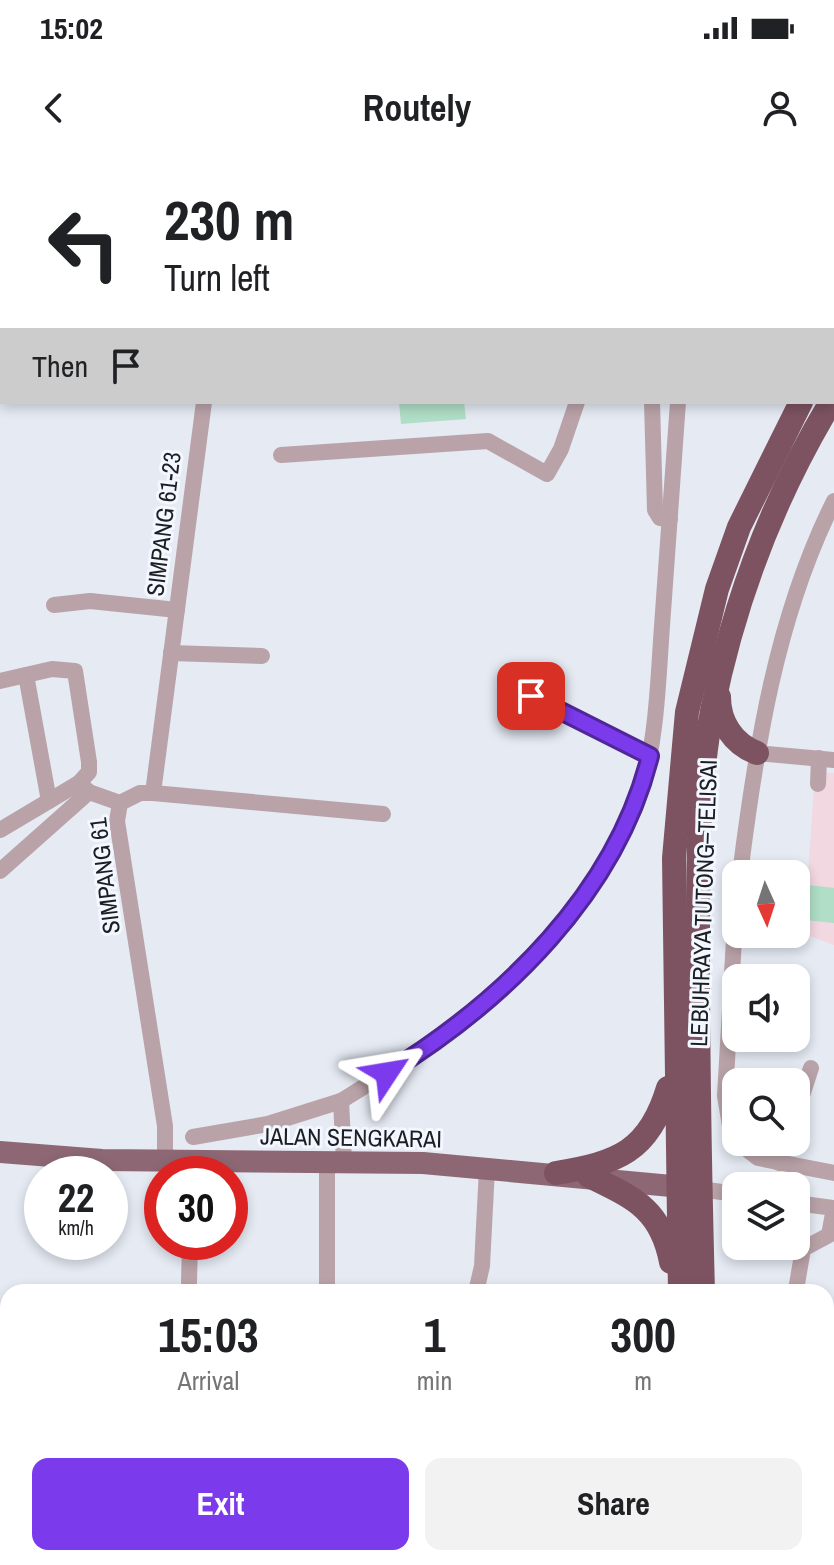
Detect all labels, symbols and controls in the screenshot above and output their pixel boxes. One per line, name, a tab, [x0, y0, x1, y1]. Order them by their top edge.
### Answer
text: 15:02	[40, 8, 103, 48]
text: Routely	[363, 84, 471, 132]
icon: back	[32, 86, 76, 130]
icon: person	[758, 86, 802, 130]
text: 230 m	[164, 182, 294, 257]
icon: left	[32, 192, 136, 296]
text: Turn left	[164, 254, 270, 302]
icon: arrive	[104, 344, 148, 388]
text: Then	[32, 346, 88, 386]
street label: SIMPANG 61-23	[138, 450, 188, 598]
pin	[497, 662, 565, 730]
icon: arrive	[509, 674, 553, 718]
street label: LEBUHRAYA TUTONG–TELISAI	[682, 759, 724, 1047]
street label: SIMPANG 61	[81, 816, 127, 936]
north arrow	[722, 860, 810, 948]
map controls	[722, 860, 810, 1260]
button: sound	[722, 964, 810, 1052]
position arrow	[345, 1031, 429, 1115]
button: search	[722, 1068, 810, 1156]
street label: JALAN SENGKARAI	[260, 1119, 442, 1155]
speed limit sign: 30	[144, 1156, 248, 1260]
text: 22	[58, 1171, 94, 1224]
button: layers	[722, 1172, 810, 1260]
text: km/h	[58, 1214, 94, 1241]
text: 15:03	[158, 1302, 259, 1367]
text: 1	[424, 1302, 445, 1367]
text: 300	[610, 1302, 676, 1367]
text: Arrival	[178, 1363, 239, 1398]
text: min	[417, 1363, 452, 1398]
text: m	[634, 1363, 652, 1398]
button: Exit	[32, 1458, 409, 1550]
button: Share	[425, 1458, 802, 1550]

